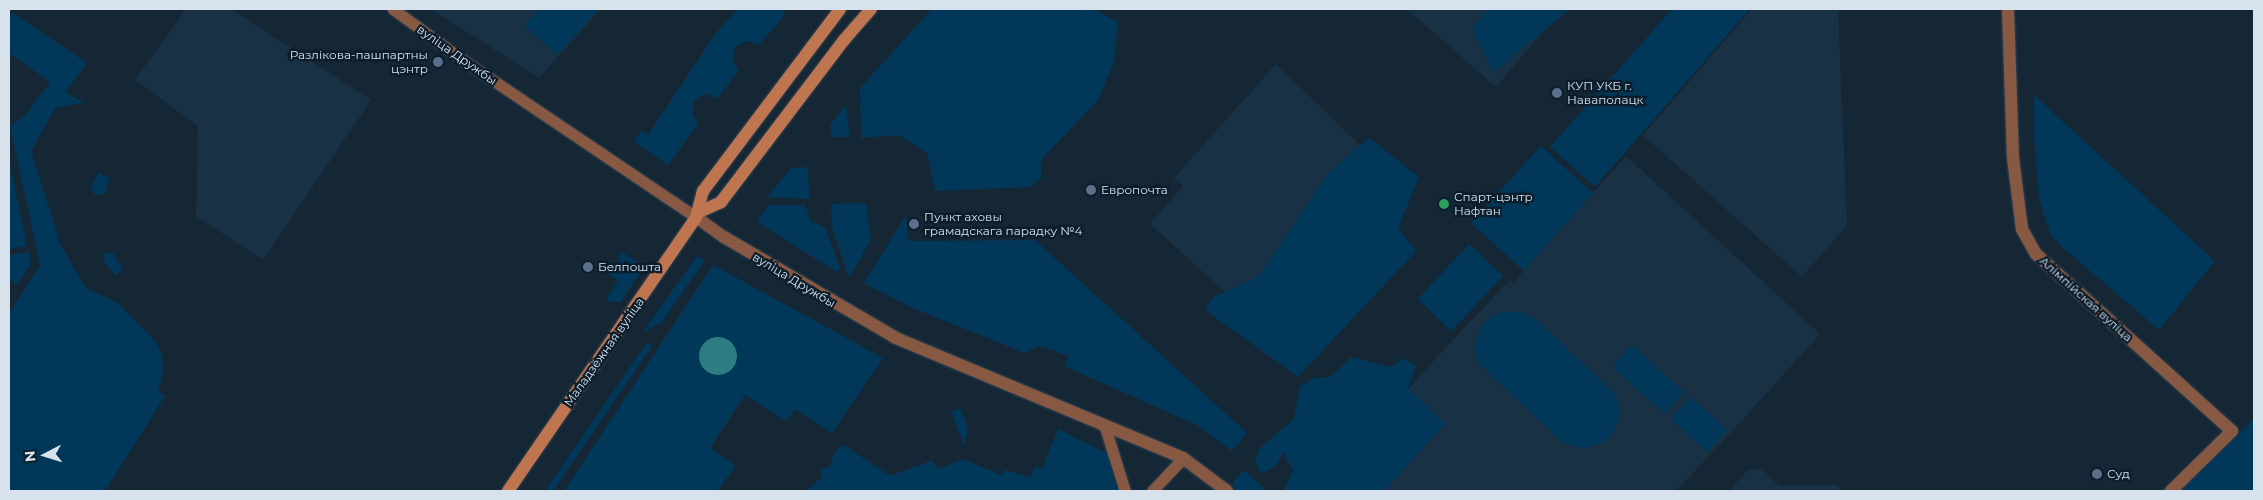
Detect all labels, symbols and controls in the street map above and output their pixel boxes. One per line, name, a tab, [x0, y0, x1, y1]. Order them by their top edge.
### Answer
street label: вуліца Дружбы	[414, 22, 500, 88]
place label: Разлікова-пашпартны цэнтр	[290, 48, 428, 76]
marker: Разлікова-пашпартны цэнтр	[432, 56, 444, 68]
place label: КУП УКБ г. Наваполацк	[1567, 79, 1644, 107]
marker: КУП УКБ г. Наваполацк	[1551, 87, 1563, 99]
place label: Европочта	[1101, 183, 1168, 197]
marker: Европочта	[1085, 184, 1097, 196]
place label: Спарт-цэнтр Нафтан	[1454, 190, 1533, 218]
marker: Спарт-цэнтр Нафтан	[1438, 198, 1450, 210]
place label: Пункт аховы грамадскага парадку №4	[924, 210, 1082, 238]
marker: Пункт аховы грамадскага парадку №4	[908, 218, 920, 230]
street label: вуліца Дружбы	[750, 250, 838, 310]
street label: Алімпійская вуліца	[2037, 254, 2135, 344]
place label: Белпошта	[598, 260, 661, 274]
marker: Белпошта	[582, 261, 594, 273]
street label: Маладзёжная вуліца	[561, 295, 647, 409]
north arrow	[20, 430, 70, 480]
text: N	[21, 450, 40, 463]
place label: Суд	[2107, 467, 2130, 481]
marker: Суд	[2091, 468, 2103, 480]

